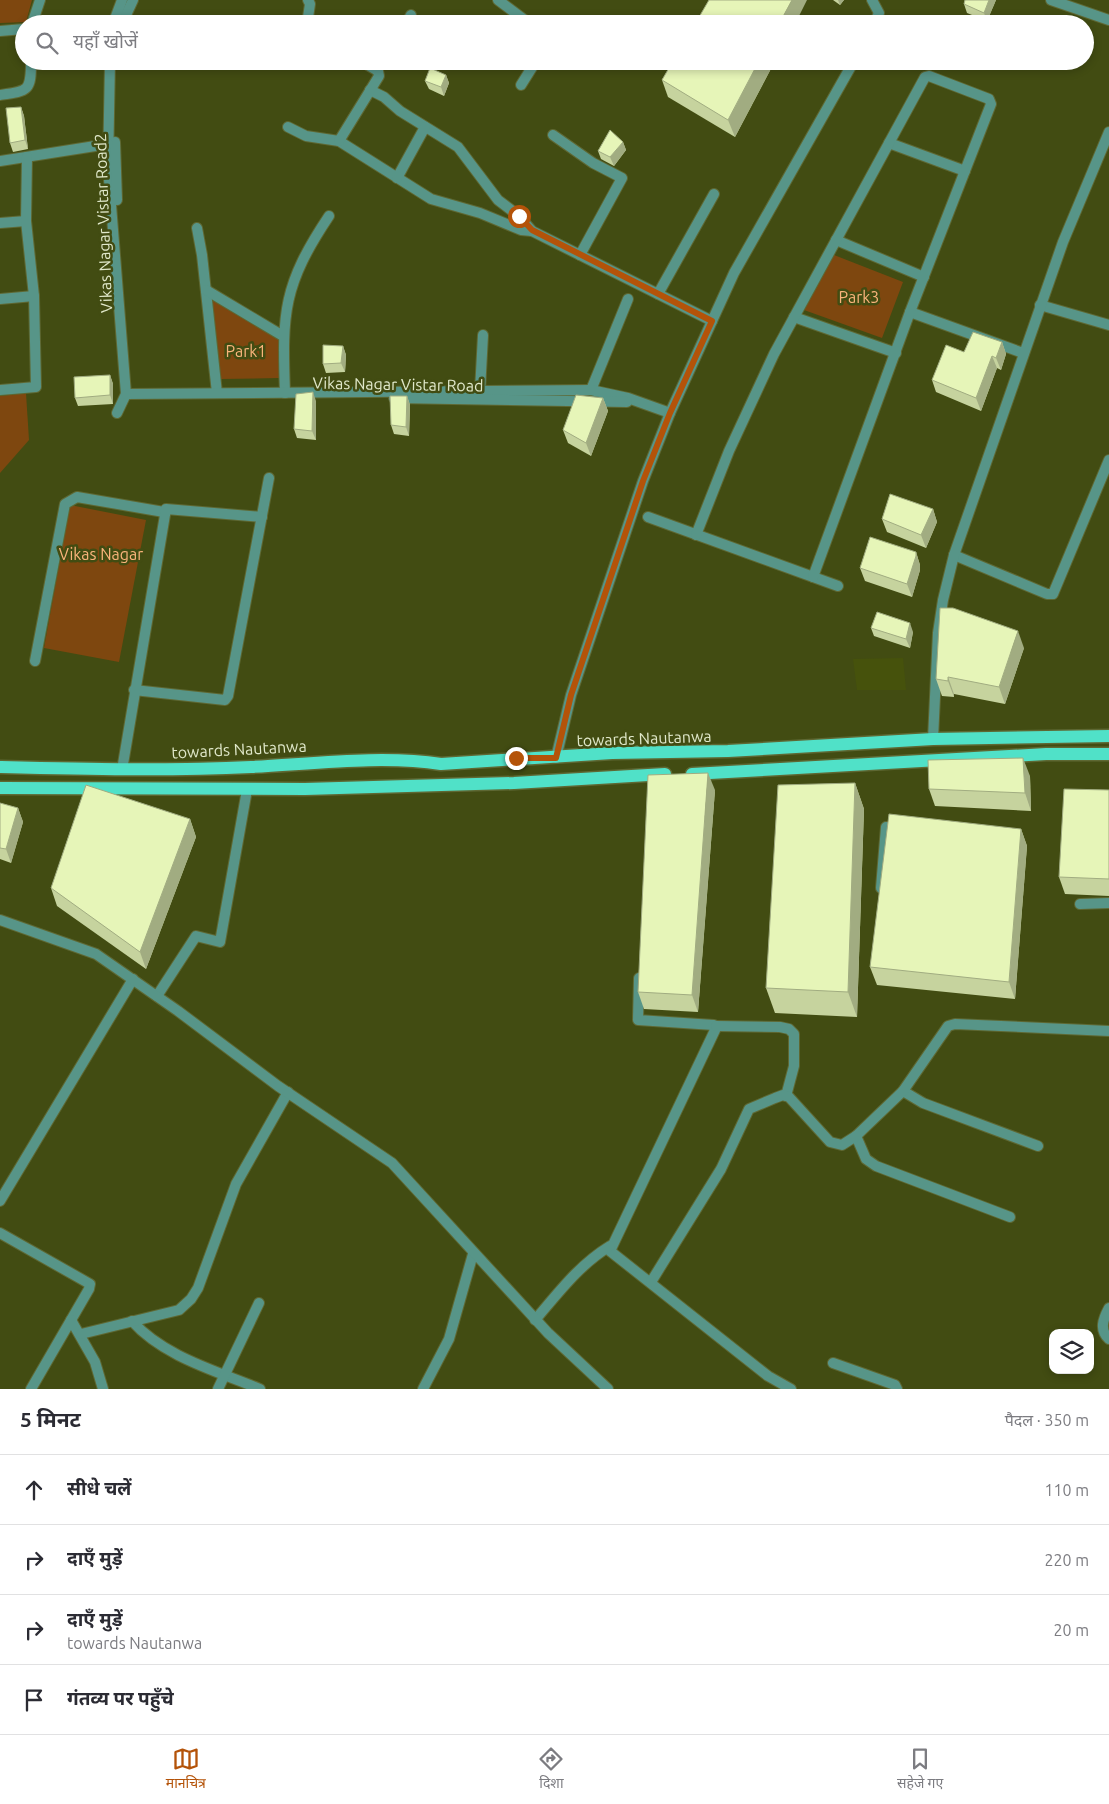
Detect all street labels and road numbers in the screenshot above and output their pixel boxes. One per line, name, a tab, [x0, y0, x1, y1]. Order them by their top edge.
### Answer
street label: Vikas Nagar Vistar Road2	[91, 133, 115, 313]
street label: Vikas Nagar Vistar Road	[312, 374, 484, 394]
street label: towards Nautanwa	[576, 727, 712, 749]
street label: towards Nautanwa	[171, 736, 307, 762]

